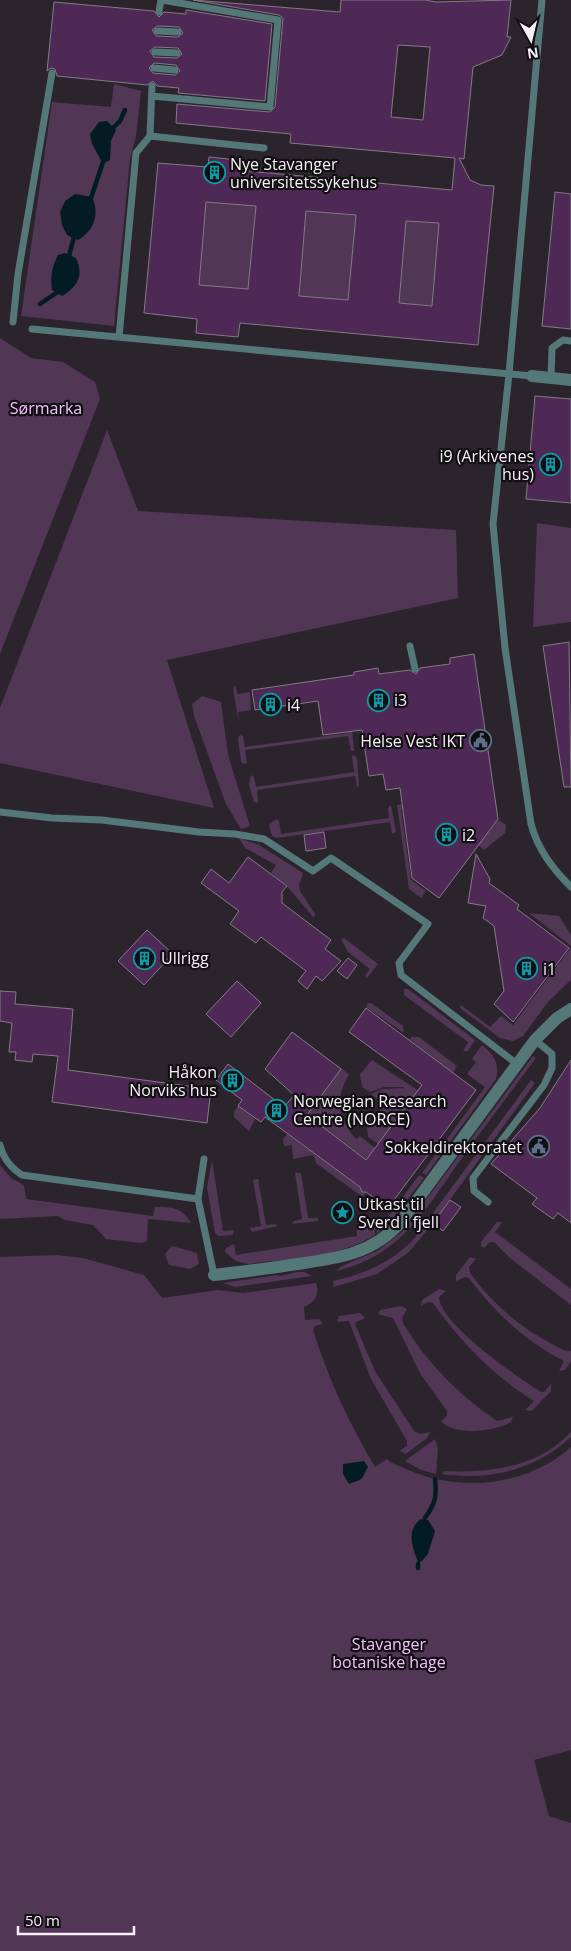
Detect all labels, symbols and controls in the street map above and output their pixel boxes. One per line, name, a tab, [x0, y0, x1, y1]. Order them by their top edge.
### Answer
north arrow	[506, 15, 556, 65]
text: N	[526, 43, 540, 64]
place label: Nye Stavanger universitetssykehus	[230, 153, 377, 193]
building icon: Nye Stavanger universitetssykehus	[202, 161, 226, 185]
park label: Sørmarka	[10, 397, 82, 419]
place label: i9 (Arkivenes hus)	[439, 445, 534, 485]
building icon: i9 (Arkivenes hus)	[538, 453, 562, 477]
building icon: i3	[366, 688, 390, 712]
place label: i3	[394, 689, 407, 711]
building icon: i4	[259, 693, 283, 717]
place label: i4	[287, 694, 300, 716]
public building icon: Helse Vest IKT	[469, 729, 493, 753]
place label: Helse Vest IKT	[360, 730, 465, 752]
building icon: i2	[434, 823, 458, 847]
place label: i2	[462, 824, 475, 846]
building icon: Ullrigg	[133, 946, 157, 970]
place label: Ullrigg	[161, 947, 209, 969]
building icon: i1	[515, 957, 539, 981]
place label: i1	[543, 958, 556, 980]
place label: Håkon Norviks hus	[129, 1061, 217, 1101]
building icon: Håkon Norviks hus	[221, 1069, 245, 1093]
place label: Norwegian Research Centre (NORCE)	[293, 1090, 447, 1130]
building icon: Norwegian Research Centre (NORCE)	[265, 1098, 289, 1122]
public building icon: Sokkeldirektoratet	[526, 1135, 550, 1159]
place label: Sokkeldirektoratet	[385, 1136, 522, 1158]
place label: Utkast til Sverd i fjell	[358, 1193, 439, 1233]
place icon: Utkast til Sverd i fjell	[330, 1201, 354, 1225]
park label: Stavanger botaniske hage	[332, 1633, 446, 1673]
scale bar	[18, 1904, 134, 1936]
text: 50 m	[25, 1910, 60, 1930]

